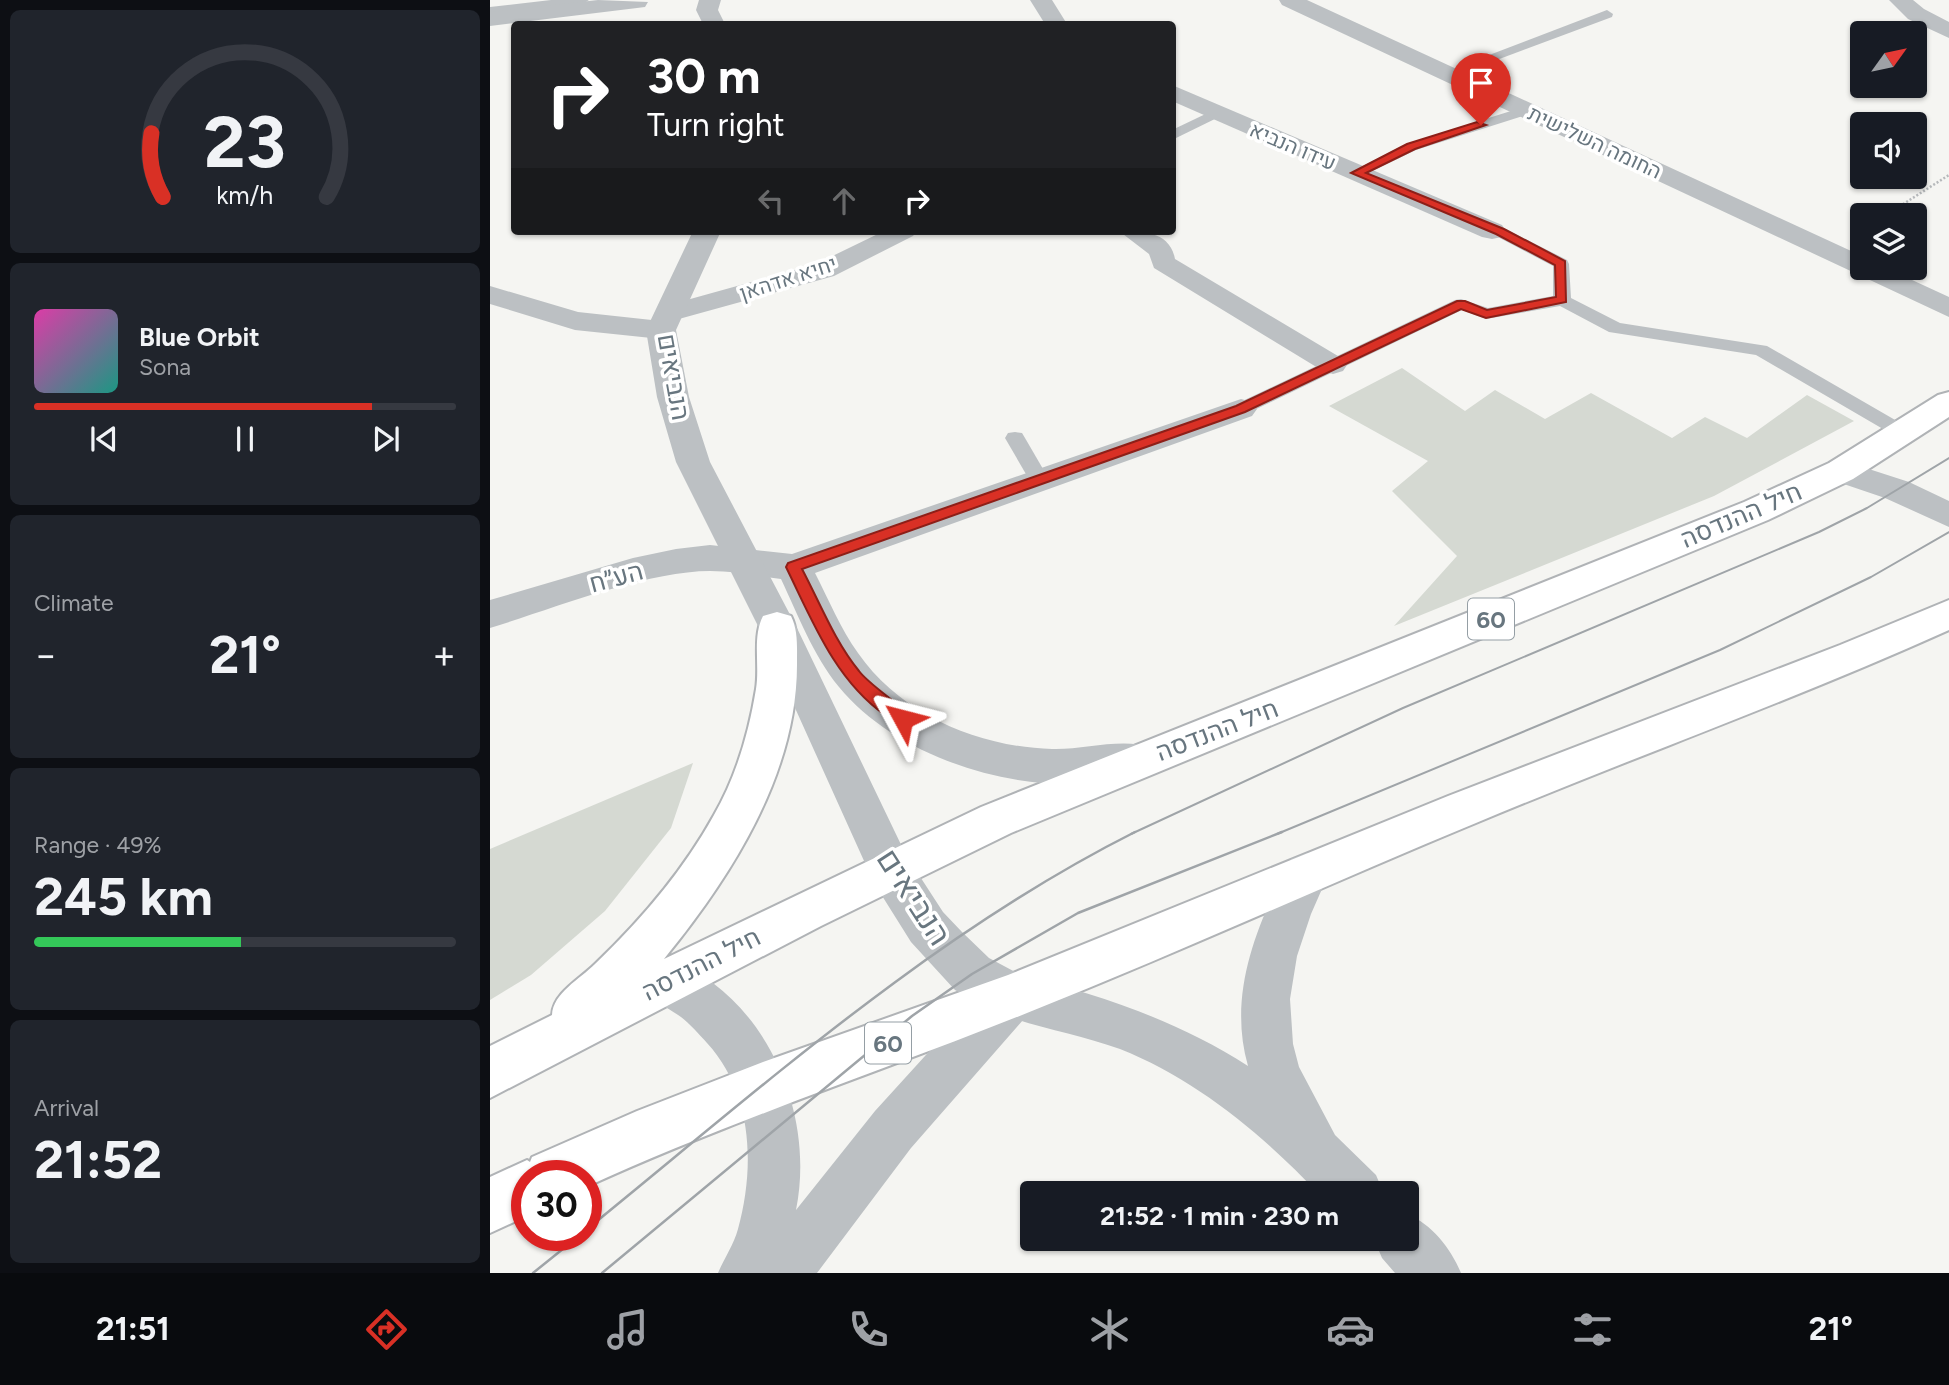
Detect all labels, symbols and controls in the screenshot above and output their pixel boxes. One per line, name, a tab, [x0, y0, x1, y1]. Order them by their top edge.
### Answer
north arrow	[1850, 21, 1927, 98]
map controls	[1850, 21, 1927, 280]
text: 30 m	[647, 46, 760, 105]
icon: right	[532, 49, 623, 140]
pin	[1451, 53, 1511, 125]
icon: arrive	[1462, 64, 1500, 102]
text: 23	[204, 99, 286, 186]
street label: החומה השלישית	[1524, 100, 1666, 184]
text: Turn right	[647, 106, 785, 144]
button: sound	[1850, 112, 1927, 189]
street label: עידו הנביא	[1246, 117, 1340, 175]
text: km/h	[216, 180, 274, 210]
icon: left	[752, 182, 790, 220]
icon: ahead	[825, 182, 863, 220]
icon: right	[898, 182, 936, 220]
button: layers	[1850, 203, 1927, 280]
street label: יחיא אדהאן	[736, 251, 840, 305]
text: Blue Orbit	[139, 321, 260, 353]
street label: הנביאים	[651, 331, 697, 423]
text: Sona	[139, 353, 191, 381]
icon: previous	[85, 420, 123, 458]
icon: pause	[226, 420, 264, 458]
icon: next	[367, 420, 405, 458]
street label: חיל ההנדסה	[1675, 475, 1807, 555]
street label: הע״ח	[585, 554, 647, 600]
text: Climate	[34, 589, 113, 617]
road number: 60	[1468, 598, 1514, 640]
text: 21°	[209, 624, 281, 686]
text: −	[34, 632, 58, 678]
text: +	[432, 632, 456, 678]
position arrow	[866, 682, 940, 756]
street label: חיל ההנדסה	[1151, 692, 1283, 768]
text: Range · 49%	[34, 831, 162, 859]
street label: הנביאים	[869, 842, 959, 952]
text: 245 km	[34, 866, 213, 928]
street label: חיל ההנדסה	[636, 921, 766, 1007]
road number: 60	[865, 1023, 911, 1064]
text: Arrival	[34, 1094, 99, 1122]
text: 21:52	[34, 1129, 162, 1191]
speed limit sign: 30	[511, 1160, 602, 1251]
text: 21:52 · 1 min · 230 m	[1100, 1200, 1339, 1232]
icon: directions	[362, 1305, 411, 1354]
icon: music	[603, 1305, 652, 1354]
icon: phone	[844, 1305, 893, 1354]
icon: climate	[1085, 1305, 1134, 1354]
icon: car	[1326, 1305, 1375, 1354]
icon: filters	[1568, 1305, 1617, 1354]
text: 21:51	[96, 1310, 170, 1348]
text: 21°	[1809, 1310, 1853, 1348]

